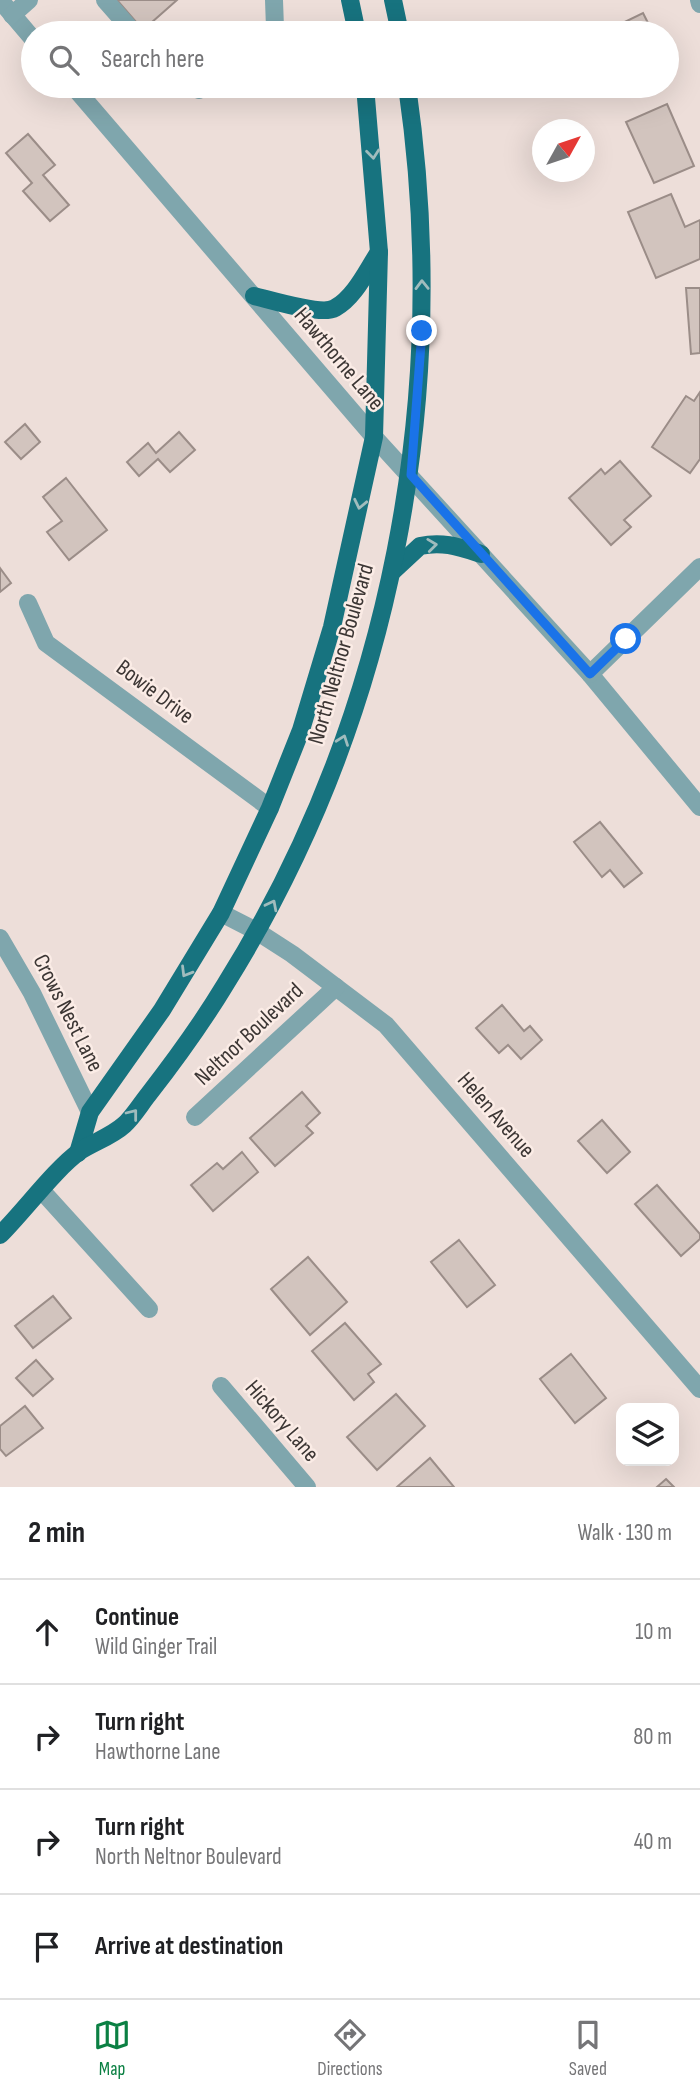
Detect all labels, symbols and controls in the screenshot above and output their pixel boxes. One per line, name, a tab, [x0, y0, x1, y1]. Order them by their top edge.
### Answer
search box	[21, 21, 679, 98]
icon: search	[45, 41, 83, 79]
text: Search here	[101, 44, 204, 75]
north arrow	[532, 119, 595, 182]
one-way arrow	[365, 148, 380, 159]
one-way arrow	[414, 279, 430, 290]
street label: Hawthorne Lane	[288, 302, 390, 416]
route end	[406, 315, 437, 346]
one-way arrow	[353, 498, 368, 510]
one-way arrow	[426, 537, 438, 552]
street label: North Neltnor Boulevard	[302, 560, 380, 748]
route start	[610, 623, 641, 654]
street label: Bowie Drive	[111, 654, 199, 730]
one-way arrow	[335, 734, 349, 746]
one-way arrow	[264, 900, 278, 912]
street label: Crows Nest Lane	[26, 950, 110, 1076]
one-way arrow	[182, 964, 195, 977]
street label: Neltnor Boulevard	[189, 977, 309, 1091]
street label: Helen Avenue	[451, 1066, 541, 1164]
one-way arrow	[125, 1109, 137, 1122]
street label: Hickory Lane	[239, 1374, 325, 1468]
map controls	[616, 1403, 679, 1466]
button: layers	[616, 1403, 679, 1466]
text: 2 min	[28, 1515, 85, 1551]
text: Walk · 130 m	[577, 1519, 672, 1547]
text: Continue	[95, 1602, 179, 1633]
icon: ahead	[28, 1613, 66, 1651]
text: 10 m	[635, 1618, 672, 1646]
text: Wild Ginger Trail	[95, 1633, 217, 1661]
text: Turn right	[95, 1707, 184, 1738]
icon: right	[28, 1718, 66, 1756]
text: 80 m	[633, 1723, 672, 1751]
text: Hawthorne Lane	[95, 1738, 221, 1766]
text: Turn right	[95, 1812, 184, 1843]
icon: right	[28, 1823, 66, 1861]
text: 40 m	[634, 1828, 672, 1856]
text: North Neltnor Boulevard	[95, 1843, 282, 1871]
icon: arrive	[28, 1928, 66, 1966]
text: Arrive at destination	[95, 1931, 283, 1962]
tab: Map	[93, 2016, 131, 2081]
tab: Directions	[317, 2016, 383, 2081]
tab: Saved	[569, 2016, 607, 2081]

